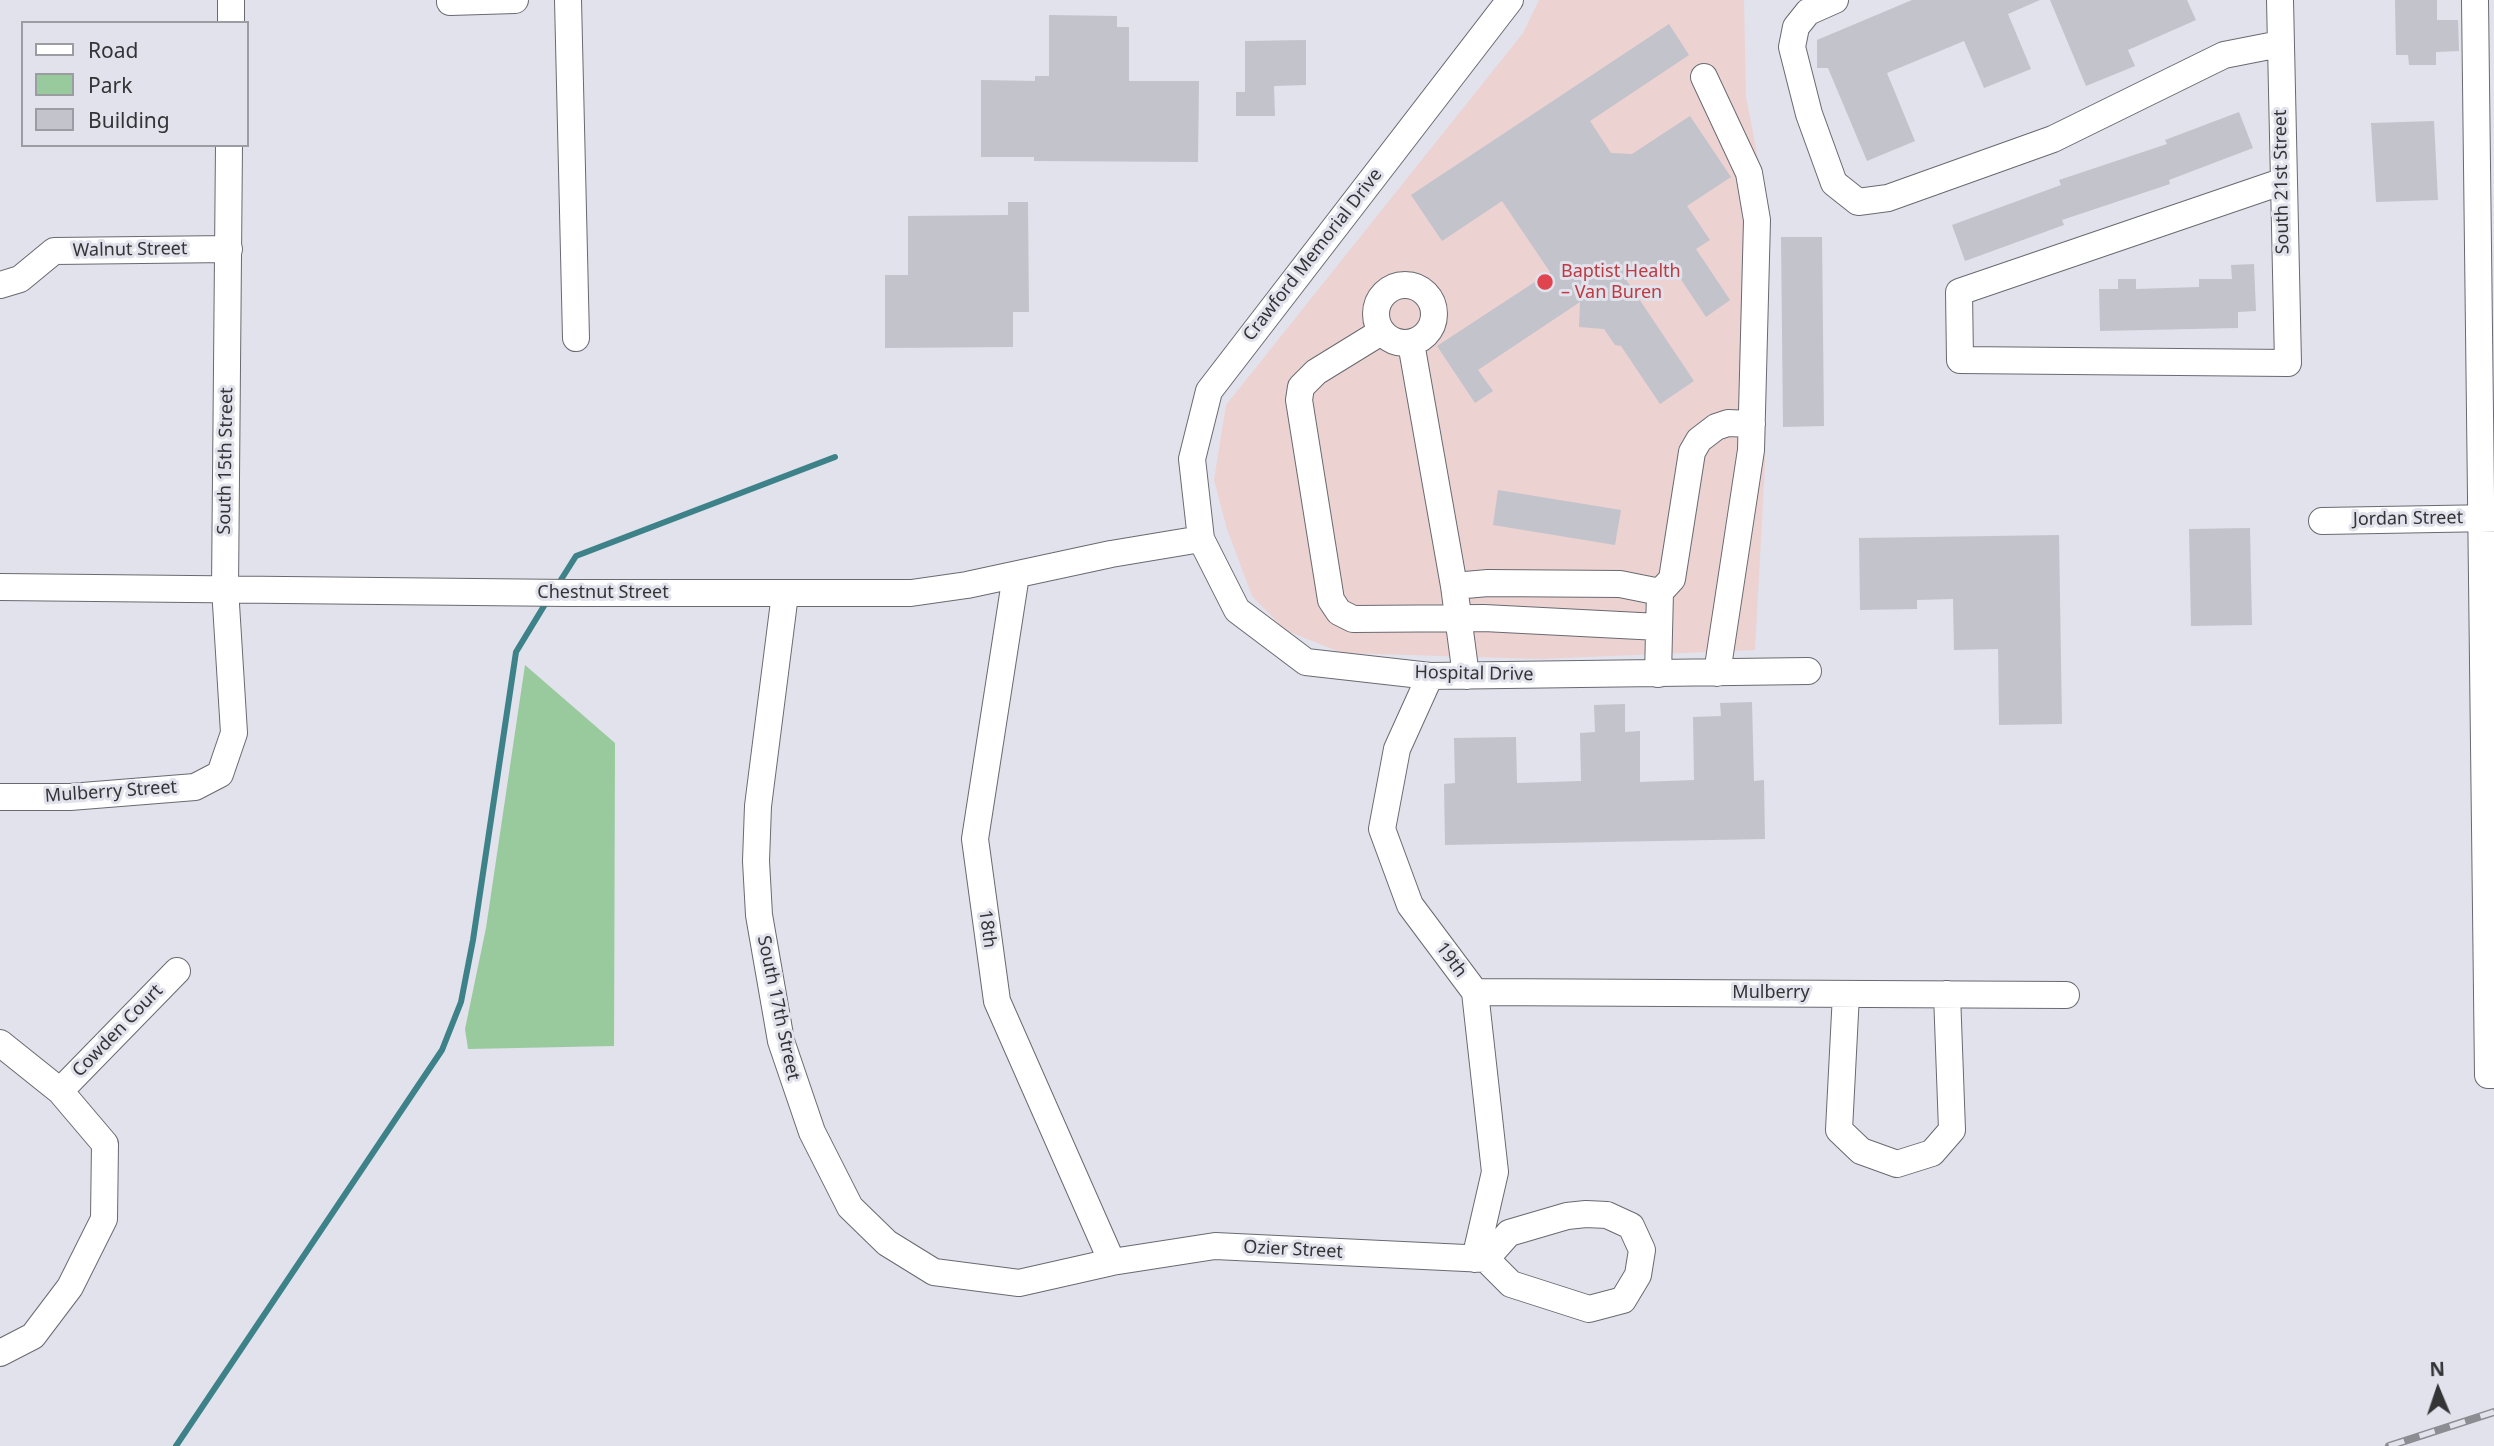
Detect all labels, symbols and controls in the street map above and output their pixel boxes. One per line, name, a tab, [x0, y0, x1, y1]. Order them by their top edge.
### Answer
legend	[21, 21, 248, 147]
text: Road	[88, 36, 138, 64]
text: Park	[88, 71, 132, 99]
text: Building	[88, 106, 170, 134]
street label: South 21st Street	[2270, 109, 2294, 255]
street label: Crawford Memorial Drive	[1239, 165, 1387, 345]
street label: Walnut Street	[72, 238, 188, 262]
place label: Baptist Health – Van Buren	[1561, 261, 1681, 304]
marker: Baptist Health – Van Buren	[1535, 272, 1555, 292]
street label: South 15th Street	[214, 387, 238, 535]
street label: Jordan Street	[2353, 507, 2463, 531]
street label: Chestnut Street	[537, 582, 669, 604]
street label: Hospital Drive	[1414, 662, 1534, 686]
street label: Mulberry Street	[44, 777, 178, 807]
street label: 18th	[974, 909, 1000, 949]
street label: South 17th Street	[752, 934, 804, 1082]
street label: 19th	[1431, 938, 1471, 982]
street label: Cowden Court	[68, 980, 168, 1082]
street label: Mulberry	[1732, 982, 1810, 1004]
street label: Ozier Street	[1243, 1237, 1343, 1263]
north arrow	[2403, 1355, 2473, 1425]
text: N	[2429, 1356, 2445, 1382]

